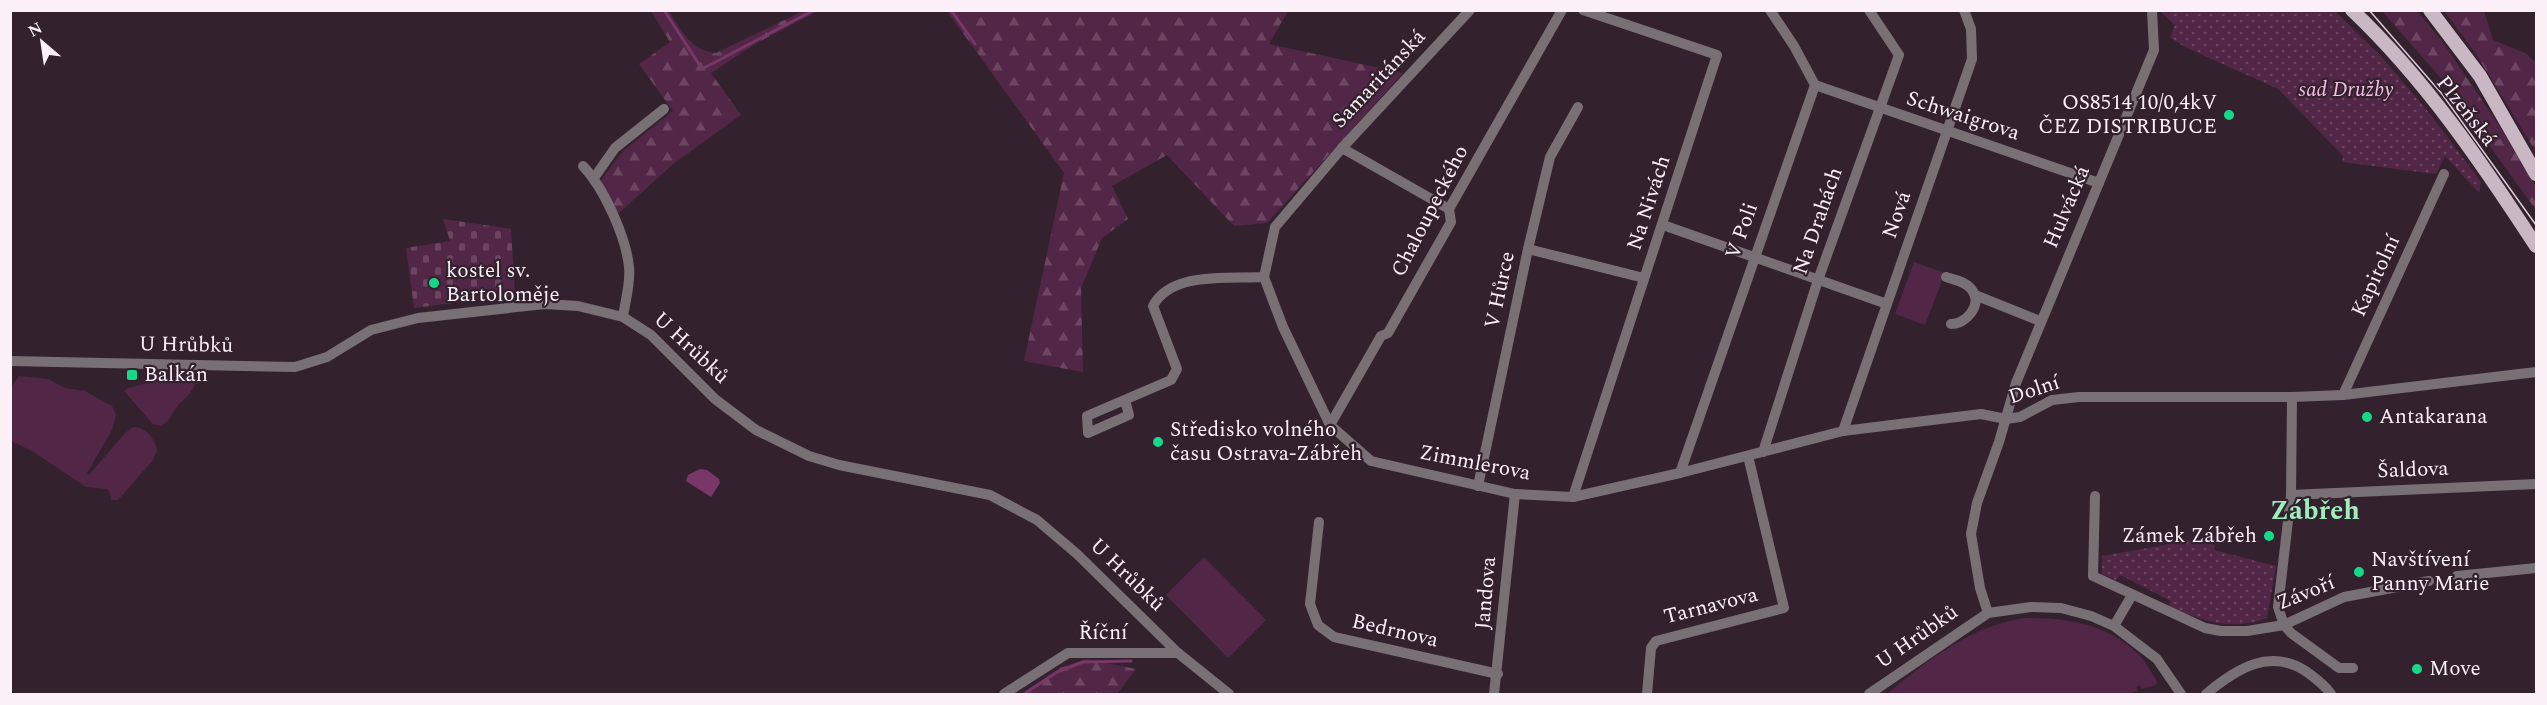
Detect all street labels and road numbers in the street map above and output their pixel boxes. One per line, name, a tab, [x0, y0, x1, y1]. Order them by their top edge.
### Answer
street label: Samaritánská	[1324, 22, 1434, 136]
street label: Plzeňská	[2428, 69, 2504, 154]
street label: Schwaigrova	[1902, 83, 2025, 150]
street label: Chaloupeckého	[1383, 140, 1477, 282]
street label: Na Nivách	[1619, 151, 1679, 255]
street label: Hulvácká	[2035, 160, 2099, 253]
street label: Na Drahách	[1785, 163, 1851, 279]
street label: Nová	[1874, 186, 1920, 243]
street label: V Poli	[1717, 198, 1767, 264]
street label: Kapitolní	[2343, 228, 2409, 322]
street label: V Hůrce	[1476, 248, 1524, 332]
street label: U Hrůbků	[646, 304, 737, 392]
street label: U Hrůbků	[139, 328, 234, 362]
street label: Dolní	[2004, 366, 2065, 413]
street label: Zimmlerova	[1417, 437, 1534, 490]
street label: Šaldova	[2377, 453, 2450, 487]
street label: U Hrůbků	[1082, 531, 1172, 619]
street label: Jandova	[1467, 554, 1505, 631]
street label: Závoří	[2272, 566, 2341, 619]
street label: Tarnavova	[1661, 579, 1762, 633]
street label: U Hrůbků	[1869, 597, 1965, 677]
street label: Bedrnova	[1348, 605, 1442, 657]
street label: Říční	[1078, 617, 1129, 649]

